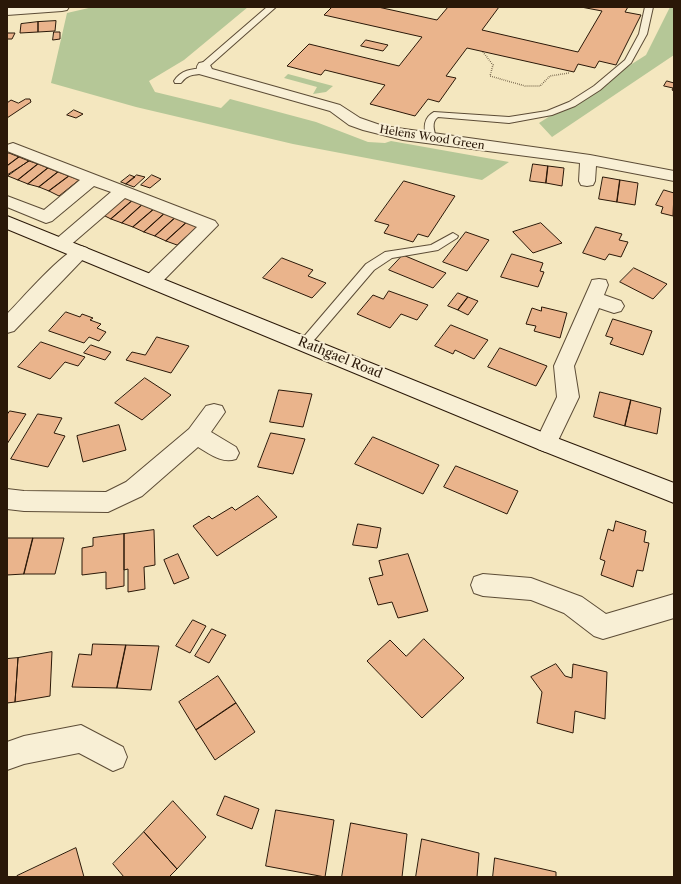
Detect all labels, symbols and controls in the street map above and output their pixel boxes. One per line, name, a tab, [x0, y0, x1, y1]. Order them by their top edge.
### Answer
street label: Helens Wood Green	[379, 123, 485, 153]
street label: Rathgael Road	[296, 334, 384, 382]

